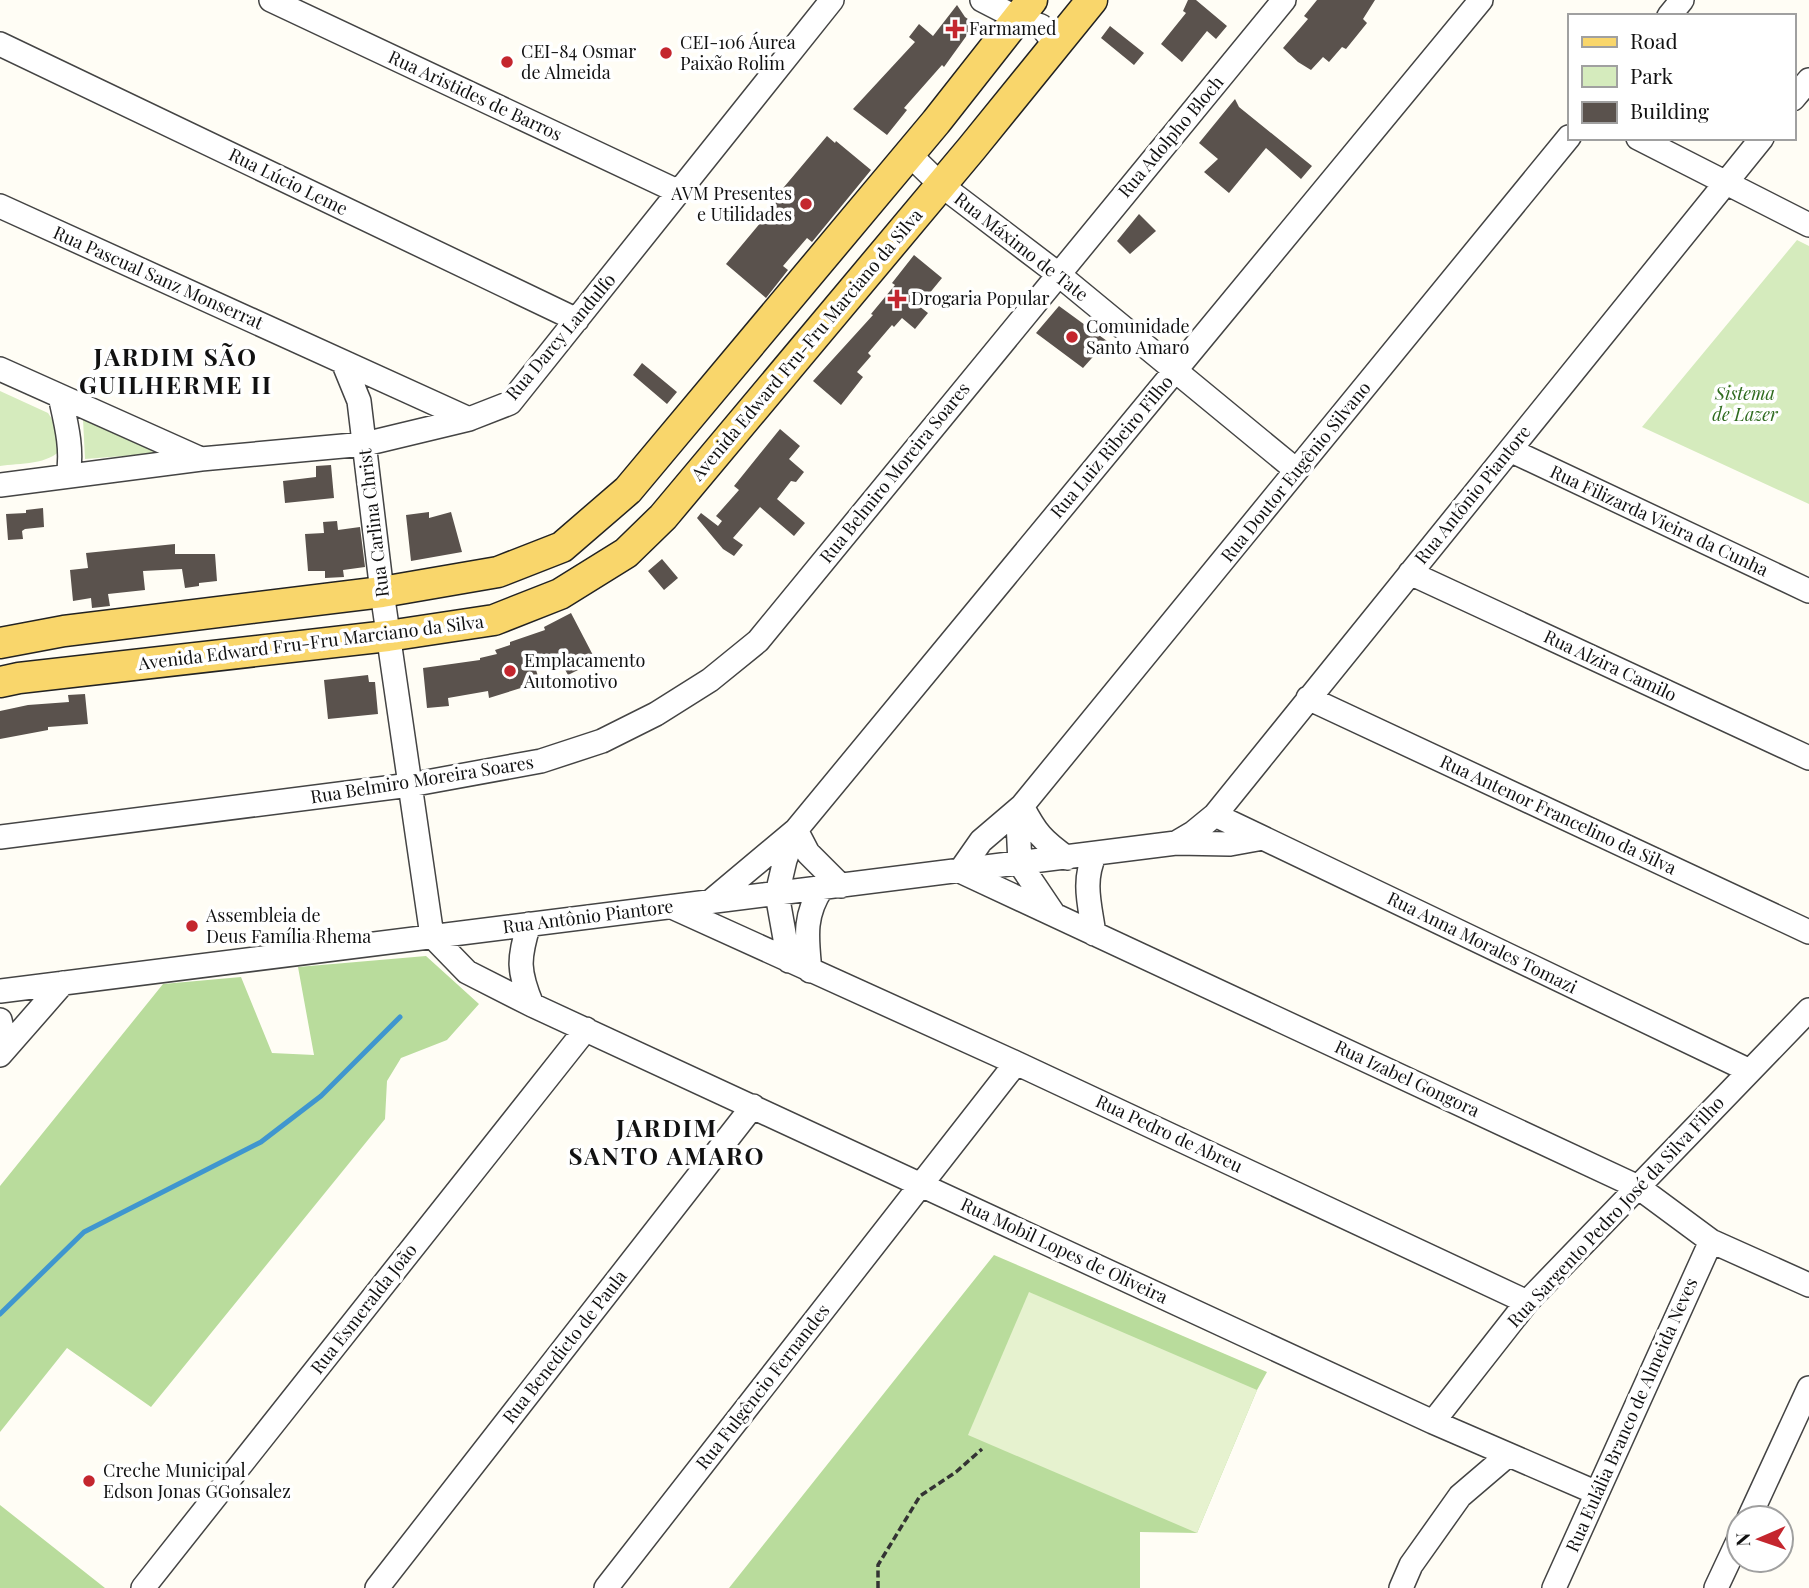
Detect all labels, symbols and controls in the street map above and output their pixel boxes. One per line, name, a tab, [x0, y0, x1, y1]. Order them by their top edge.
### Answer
legend	[1568, 14, 1795, 140]
place label: Farmamed	[969, 16, 1057, 40]
marker: Farmamed	[947, 21, 963, 37]
text: Road	[1630, 26, 1678, 54]
place label: CEI-106 Áurea Paixão Rolim	[680, 30, 796, 75]
place label: CEI-84 Osmar de Almeida	[521, 39, 636, 84]
street label: Rua Aristides de Barros	[385, 44, 566, 146]
marker: CEI-106 Áurea Paixão Rolim	[658, 45, 674, 61]
marker: CEI-84 Osmar de Almeida	[499, 54, 515, 70]
text: Park	[1630, 61, 1674, 89]
street label: Rua Adolpho Bloch	[1112, 70, 1229, 202]
text: Building	[1630, 96, 1709, 124]
street label: Rua Lúcio Leme	[225, 142, 352, 220]
place label: AVM Presentes e Utilidades	[670, 181, 792, 226]
street label: Rua Máximo de Tate	[950, 186, 1094, 306]
marker: AVM Presentes e Utilidades	[798, 196, 814, 212]
street label: Avenida Edward Fru-Fru Marciano da Silva	[685, 203, 927, 486]
street label: Rua Pascual Sanz Monserrat	[50, 220, 268, 335]
street label: Rua Darcy Landulfo	[500, 268, 620, 405]
place label: Drogaria Popular	[911, 286, 1050, 310]
marker: Drogaria Popular	[889, 291, 905, 307]
place label: Comunidade Santo Amaro	[1086, 314, 1190, 359]
marker: Comunidade Santo Amaro	[1064, 329, 1080, 345]
district label: JARDIM SÃO GUILHERME II	[79, 340, 273, 400]
street label: Rua Luiz Ribeiro Filho	[1044, 370, 1178, 523]
street label: Rua Doutor Eugênio Silvano	[1215, 376, 1376, 567]
street label: Rua Belmiro Moreira Soares	[814, 377, 975, 568]
park label: Sistema de Lazer	[1712, 381, 1779, 426]
street label: Rua Antônio Piantore	[1409, 420, 1536, 569]
street label: Rua Carlina Christ	[352, 447, 394, 599]
street label: Rua Filizarda Vieira da Cunha	[1546, 459, 1772, 581]
street label: Avenida Edward Fru-Fru Marciano da Silva	[136, 609, 485, 675]
street label: Rua Alzira Camilo	[1540, 624, 1681, 706]
place label: Emplacamento Automotivo	[523, 648, 645, 693]
marker: Emplacamento Automotivo	[502, 663, 518, 679]
street label: Rua Belmiro Moreira Soares	[308, 749, 535, 809]
street label: Rua Antenor Francelino da Silva	[1437, 749, 1680, 879]
street label: Rua Anna Morales Tomazi	[1384, 886, 1581, 999]
street label: Rua Antônio Piantore	[501, 894, 675, 938]
place label: Assembleia de Deus Família Rhema	[205, 903, 371, 948]
marker: Assembleia de Deus Família Rhema	[184, 918, 200, 934]
street label: Rua Izabel Gongora	[1331, 1034, 1484, 1122]
street label: Rua Pedro de Abreu	[1092, 1089, 1247, 1178]
street label: Rua Sargento Pedro José da Silva Filho	[1502, 1091, 1729, 1332]
district label: JARDIM SANTO AMARO	[568, 1111, 766, 1171]
street label: Rua Mobil Lopes de Oliveira	[957, 1192, 1172, 1309]
street label: Rua Esmeralda João	[305, 1238, 422, 1379]
street label: Rua Benedicto de Paula	[497, 1265, 632, 1428]
street label: Rua Eulália Branco de Almeida Neves	[1560, 1274, 1703, 1555]
street label: Rua Fulgêncio Fernandes	[690, 1299, 834, 1474]
place label: Creche Municipal Edson Jonas GGonsalez	[103, 1458, 291, 1503]
marker: Creche Municipal Edson Jonas GGonsalez	[81, 1473, 97, 1489]
north arrow	[1725, 1504, 1795, 1574]
text: N	[1729, 1532, 1755, 1547]

